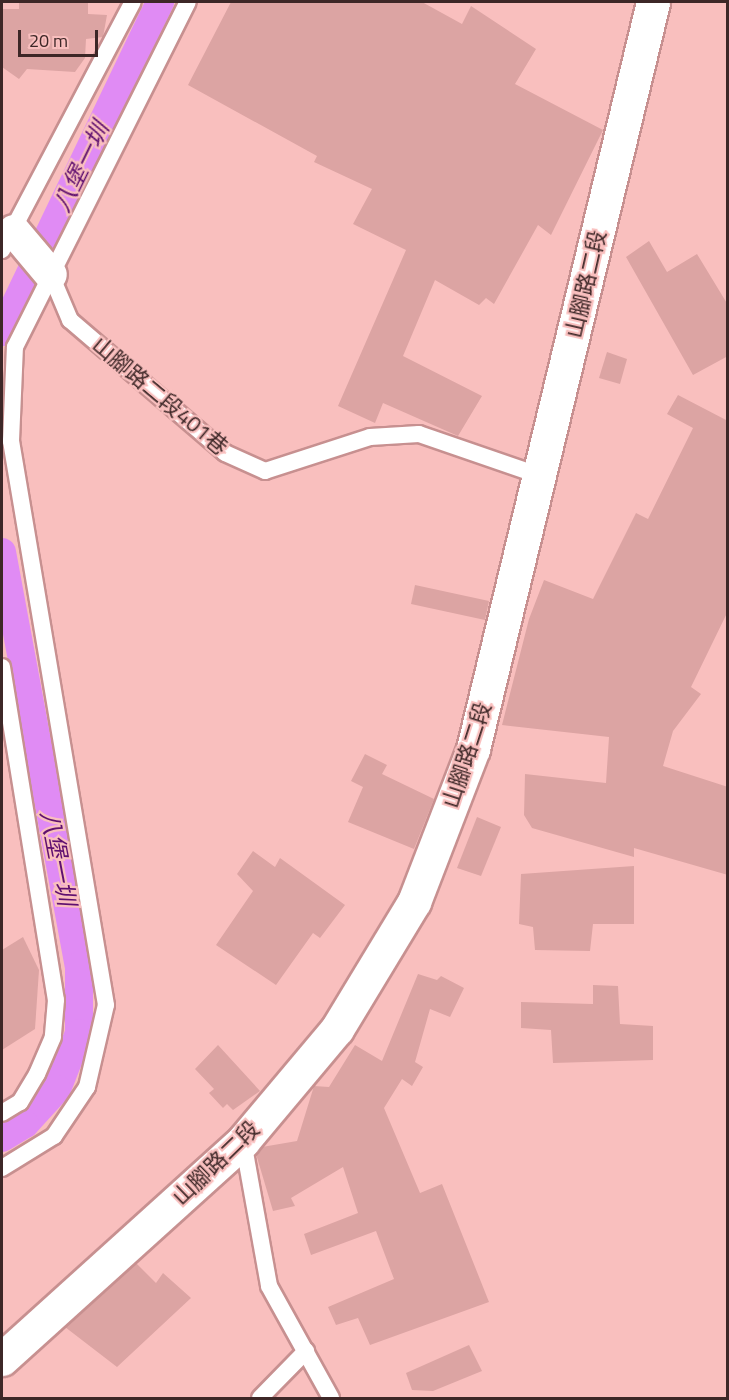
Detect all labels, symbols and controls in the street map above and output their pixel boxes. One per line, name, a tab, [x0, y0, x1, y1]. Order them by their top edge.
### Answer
scale bar	[21, 18, 100, 56]
text: 20 m	[29, 27, 68, 54]
water label: 八堡一圳	[47, 118, 115, 216]
street label: 山腳路二段	[561, 227, 611, 341]
street label: 山腳路二段401巷	[87, 332, 233, 460]
street label: 山腳路二段	[437, 699, 497, 811]
water label: 八堡一圳	[35, 808, 81, 908]
street label: 山腳路二段	[167, 1115, 265, 1211]

